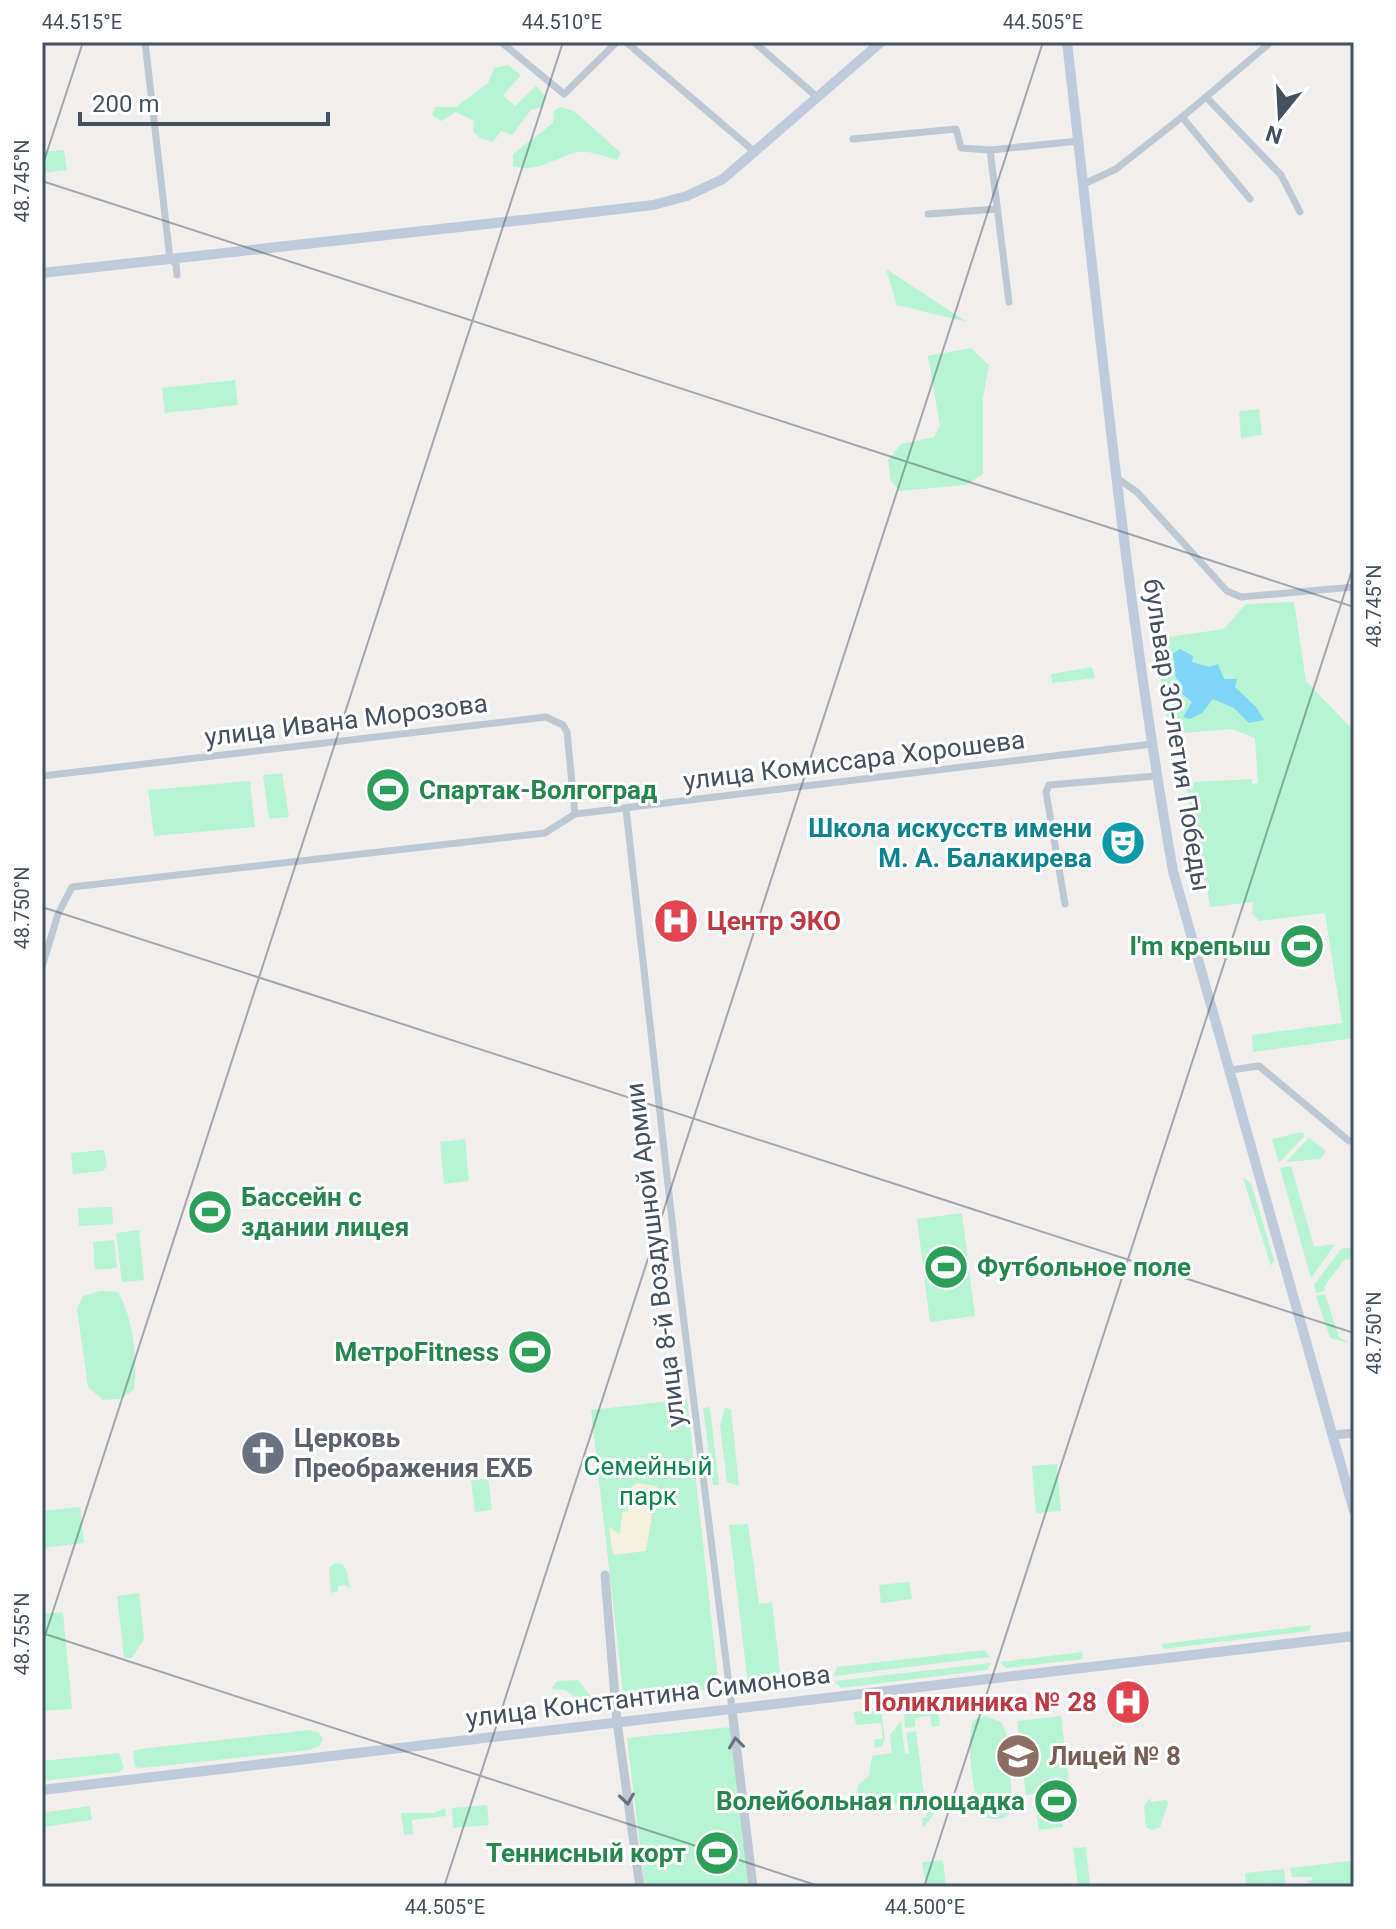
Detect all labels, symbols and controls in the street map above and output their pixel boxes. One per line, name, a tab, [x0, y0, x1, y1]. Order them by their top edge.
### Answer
text: 44.515°E	[42, 10, 122, 34]
text: 44.510°E	[522, 10, 602, 34]
text: 44.505°E	[1003, 10, 1083, 34]
scale bar	[80, 76, 328, 126]
north arrow	[1240, 76, 1320, 156]
text: 200 m	[92, 90, 159, 118]
text: N	[1263, 120, 1285, 149]
text: 48.745°N	[10, 139, 34, 223]
text: 48.745°N	[1362, 564, 1386, 648]
street label: бульвар 30-летия Победы	[1137, 577, 1217, 893]
street label: улица Ивана Морозова	[203, 688, 489, 752]
street label: улица Комиссара Хорошева	[681, 724, 1027, 796]
sports icon: Спартак-Волгоград	[364, 766, 412, 814]
place label: Спартак-Волгоград	[419, 775, 657, 805]
place label: Школа искусств имени М. А. Балакирева	[808, 813, 1092, 873]
theatre icon: Школа искусств имени М. А. Балакирева	[1099, 819, 1147, 867]
text: 48.750°N	[10, 866, 34, 950]
hospital icon: Центр ЭКО	[652, 897, 700, 945]
place label: Центр ЭКО	[707, 906, 841, 936]
sports icon: I'm крепыш	[1278, 922, 1326, 970]
place label: I'm крепыш	[1129, 931, 1271, 961]
street label: улица 8-й Воздушной Армии	[619, 1081, 691, 1429]
place label: Бассейн с здании лицея	[241, 1182, 409, 1242]
sports icon: Бассейн с здании лицея	[186, 1188, 234, 1236]
sports icon: Футбольное поле	[922, 1243, 970, 1291]
place label: Футбольное поле	[977, 1252, 1191, 1282]
text: 48.750°N	[1362, 1291, 1386, 1375]
sports icon: МетроFitness	[506, 1328, 554, 1376]
place label: МетроFitness	[334, 1337, 499, 1367]
place label: Церковь Преображения ЕХБ	[294, 1423, 533, 1483]
church icon: Церковь Преображения ЕХБ	[239, 1429, 287, 1477]
park label: Семейный парк	[584, 1451, 712, 1511]
text: 48.755°N	[10, 1592, 34, 1676]
street label: улица Константина Симонова	[464, 1659, 832, 1733]
hospital icon: Поликлиника № 28	[1104, 1678, 1152, 1726]
place label: Поликлиника № 28	[863, 1687, 1097, 1717]
school or university icon: Лицей № 8	[994, 1732, 1042, 1780]
one-way arrow	[727, 1736, 744, 1749]
place label: Лицей № 8	[1049, 1741, 1181, 1771]
sports icon: Волейбольная площадка	[1032, 1777, 1080, 1825]
place label: Волейбольная площадка	[716, 1786, 1025, 1816]
one-way arrow	[618, 1792, 635, 1806]
sports icon: Теннисный корт	[693, 1829, 741, 1877]
place label: Теннисный корт	[486, 1838, 686, 1868]
text: 44.505°E	[405, 1895, 485, 1919]
text: 44.500°E	[885, 1895, 965, 1919]

